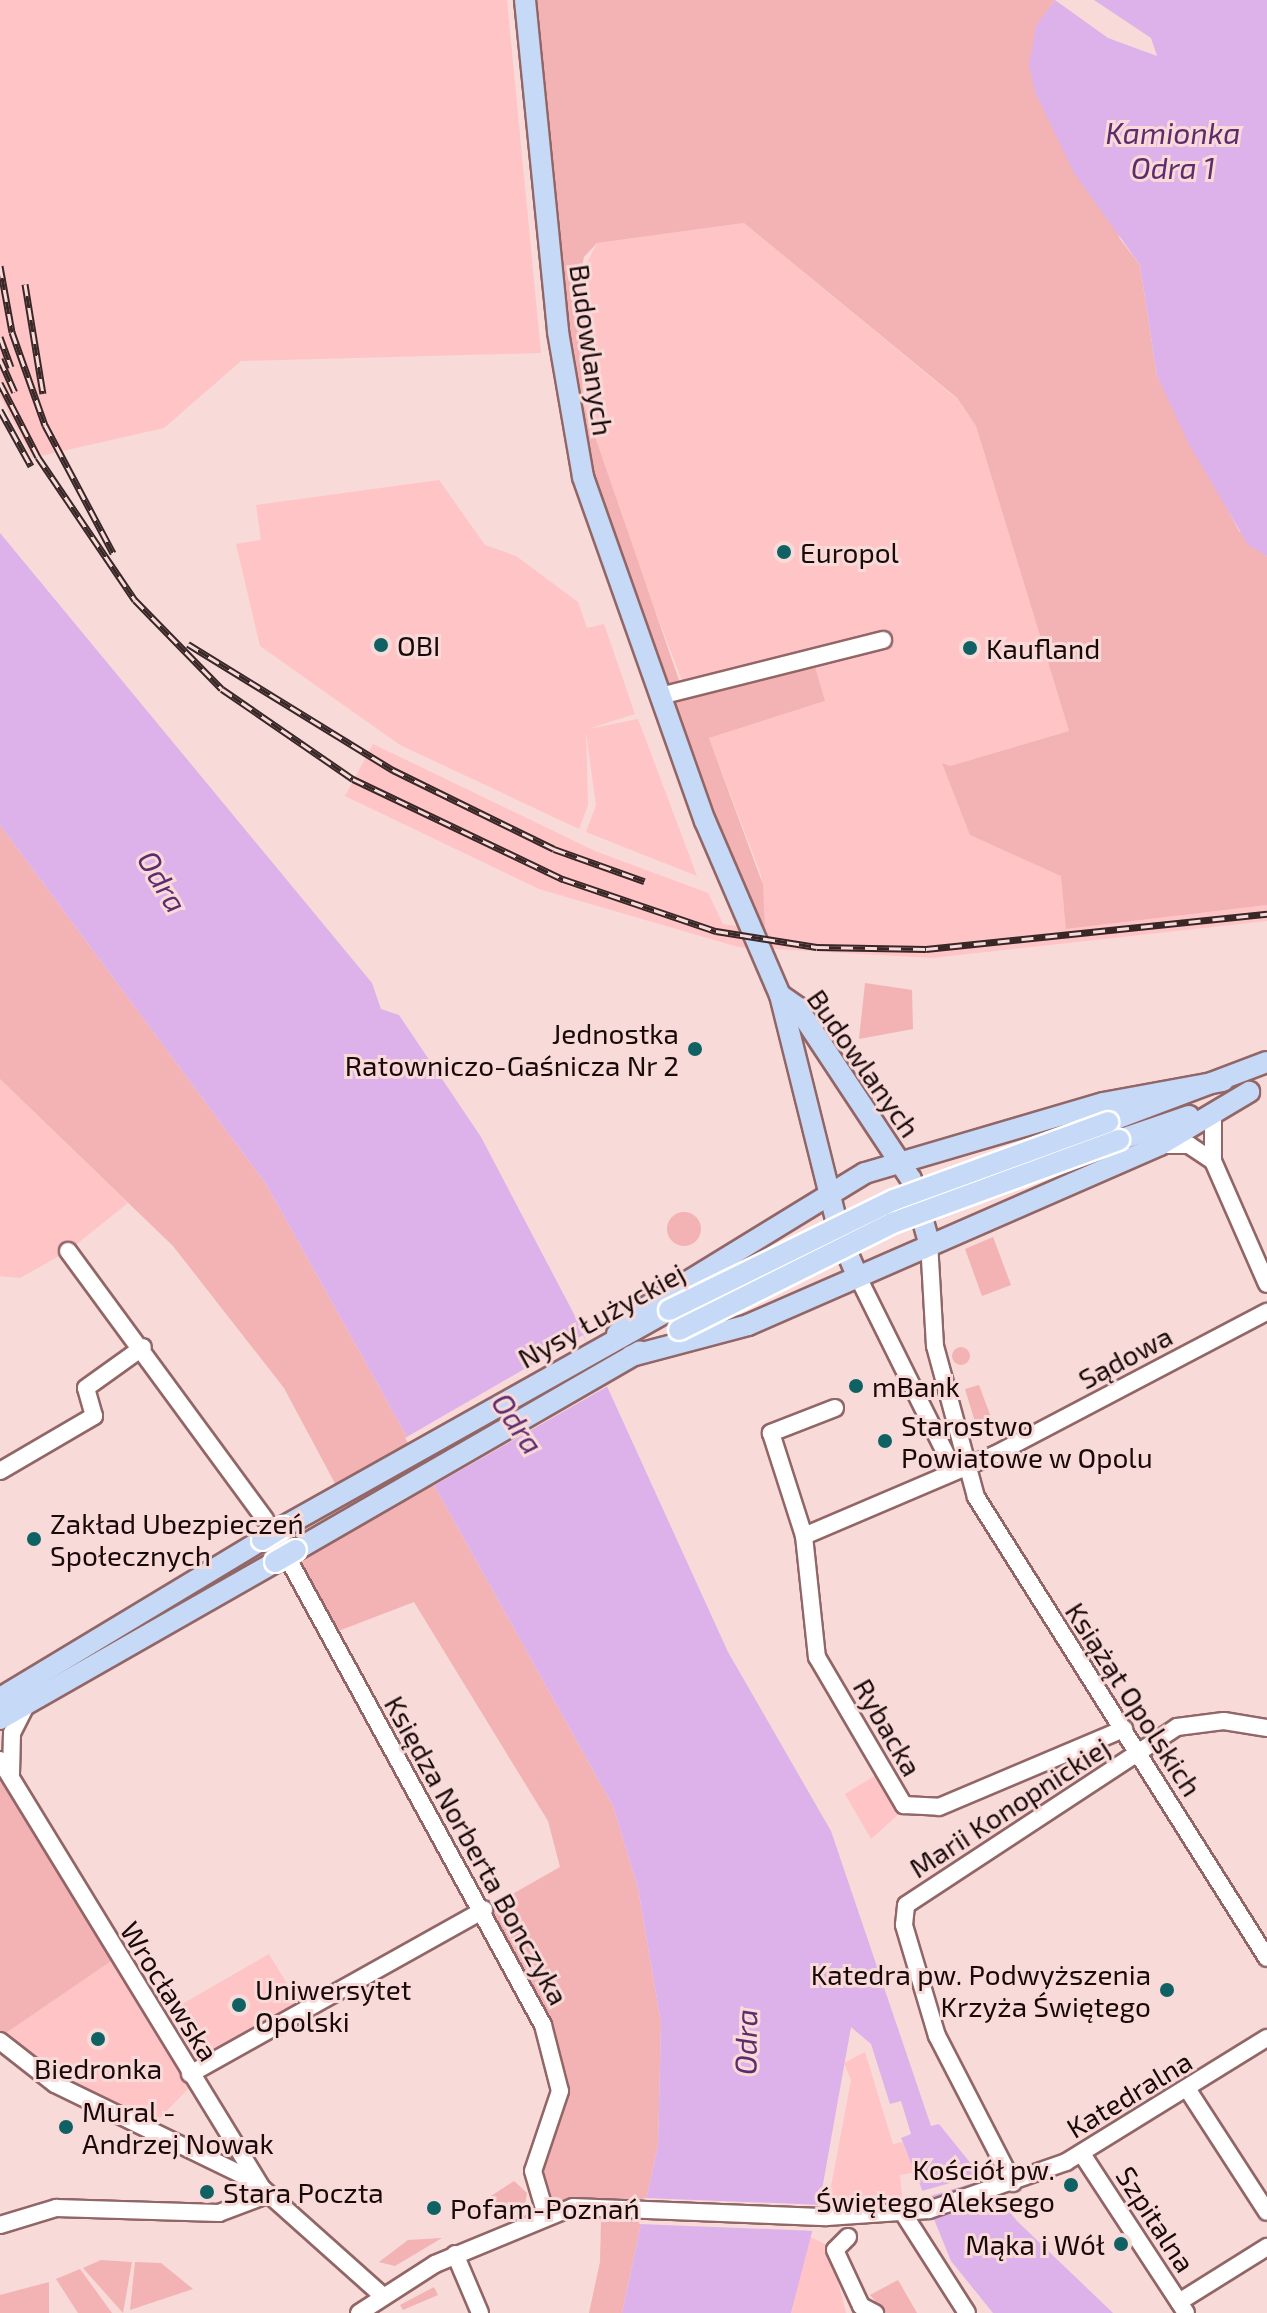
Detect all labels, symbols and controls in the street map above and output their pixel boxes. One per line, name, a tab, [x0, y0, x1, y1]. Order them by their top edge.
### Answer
water label: Kamionka Odra 1	[1106, 114, 1240, 184]
street label: Budowlanych	[563, 262, 621, 438]
place label: Europol	[800, 535, 899, 569]
marker: Europol	[775, 543, 793, 561]
place label: OBI	[397, 628, 440, 662]
place label: Kaufland	[986, 631, 1100, 665]
marker: OBI	[372, 636, 390, 654]
marker: Kaufland	[961, 639, 979, 657]
water label: Odra	[131, 843, 195, 919]
street label: Budowlanych	[801, 983, 927, 1143]
place label: Jednostka Ratowniczo-Gaśnicza Nr 2	[344, 1016, 679, 1082]
marker: Jednostka Ratowniczo-Gaśnicza Nr 2	[686, 1040, 704, 1058]
street label: Nysy Łużyckiej	[511, 1255, 691, 1375]
street label: Sądowa	[1072, 1318, 1178, 1396]
place label: mBank	[872, 1369, 960, 1403]
marker: mBank	[847, 1377, 865, 1395]
water label: Odra	[485, 1386, 551, 1460]
place label: Starostwo Powiatowe w Opolu	[901, 1408, 1154, 1474]
marker: Starostwo Powiatowe w Opolu	[876, 1432, 894, 1450]
place label: Zakład Ubezpieczeń Społecznych	[50, 1506, 304, 1572]
marker: Zakład Ubezpieczeń Społecznych	[25, 1530, 43, 1548]
street label: Książąt Opolskich	[1059, 1596, 1209, 1802]
street label: Rybacka	[847, 1672, 929, 1782]
street label: Księdza Norberta Bonczyka	[378, 1690, 576, 2010]
street label: Marii Konopnickiej	[903, 1730, 1115, 1884]
street label: Wrocławska	[114, 1915, 226, 2067]
place label: Katedra pw. Podwyższenia Krzyża Świętego	[811, 1957, 1151, 2023]
place label: Uniwersytet Opolski	[255, 1972, 411, 2038]
marker: Katedra pw. Podwyższenia Krzyża Świętego	[1158, 1981, 1176, 1999]
marker: Uniwersytet Opolski	[230, 1996, 248, 2014]
water label: Odra	[726, 2009, 764, 2075]
marker: Biedronka	[89, 2030, 107, 2048]
street label: Katedralna	[1060, 2043, 1198, 2145]
place label: Biedronka	[34, 2051, 162, 2085]
place label: Mural - Andrzej Nowak	[82, 2094, 274, 2160]
marker: Mural - Andrzej Nowak	[57, 2118, 75, 2136]
place label: Kościół pw. Świętego Aleksego	[815, 2152, 1055, 2218]
street label: Szpitalna	[1109, 2160, 1203, 2278]
place label: Stara Poczta	[223, 2175, 384, 2209]
marker: Kościół pw. Świętego Aleksego	[1062, 2176, 1080, 2194]
marker: Stara Poczta	[198, 2183, 216, 2201]
place label: Pofam-Poznań	[450, 2191, 640, 2225]
marker: Pofam-Poznań	[425, 2199, 443, 2217]
place label: Mąka i Wół	[965, 2227, 1105, 2261]
marker: Mąka i Wół	[1112, 2235, 1130, 2253]

